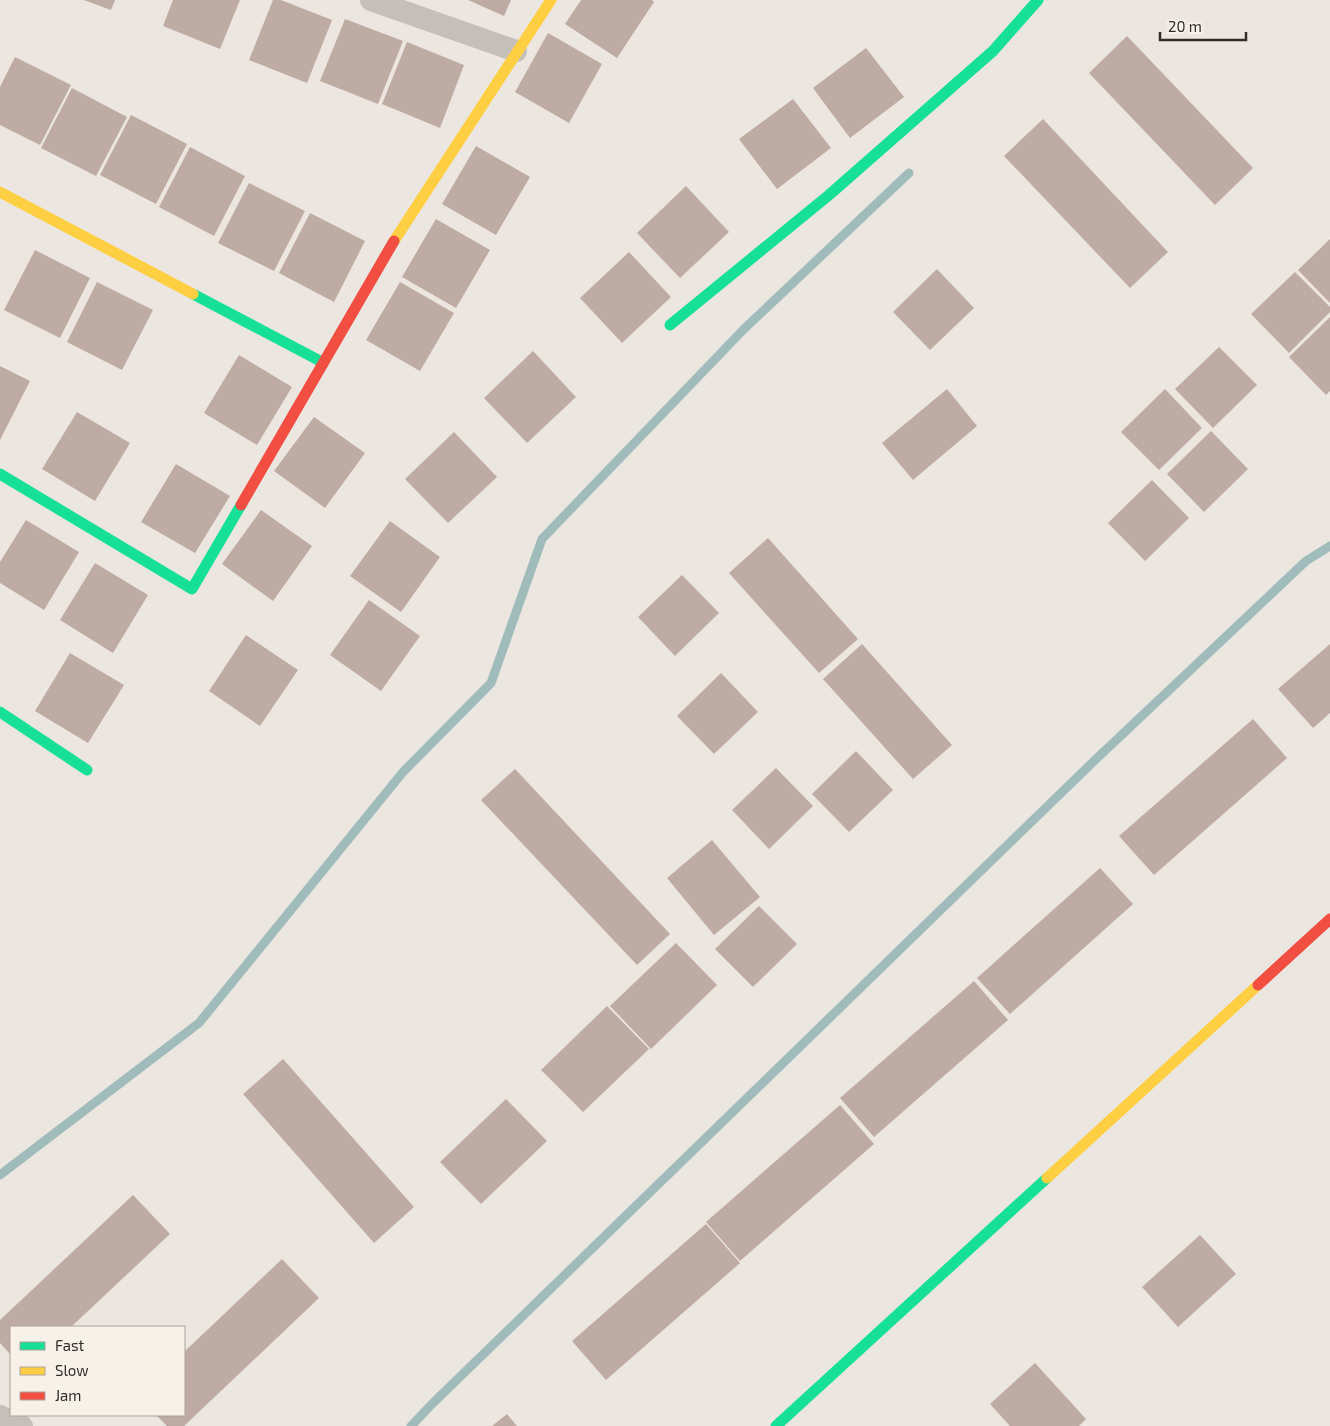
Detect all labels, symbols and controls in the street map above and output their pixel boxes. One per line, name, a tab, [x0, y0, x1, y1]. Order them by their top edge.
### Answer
scale bar	[1160, 10, 1246, 42]
text: 20 m	[1168, 17, 1202, 35]
legend	[10, 1326, 185, 1416]
text: Fast	[55, 1336, 85, 1354]
text: Slow	[55, 1361, 89, 1379]
text: Jam	[55, 1386, 81, 1404]

